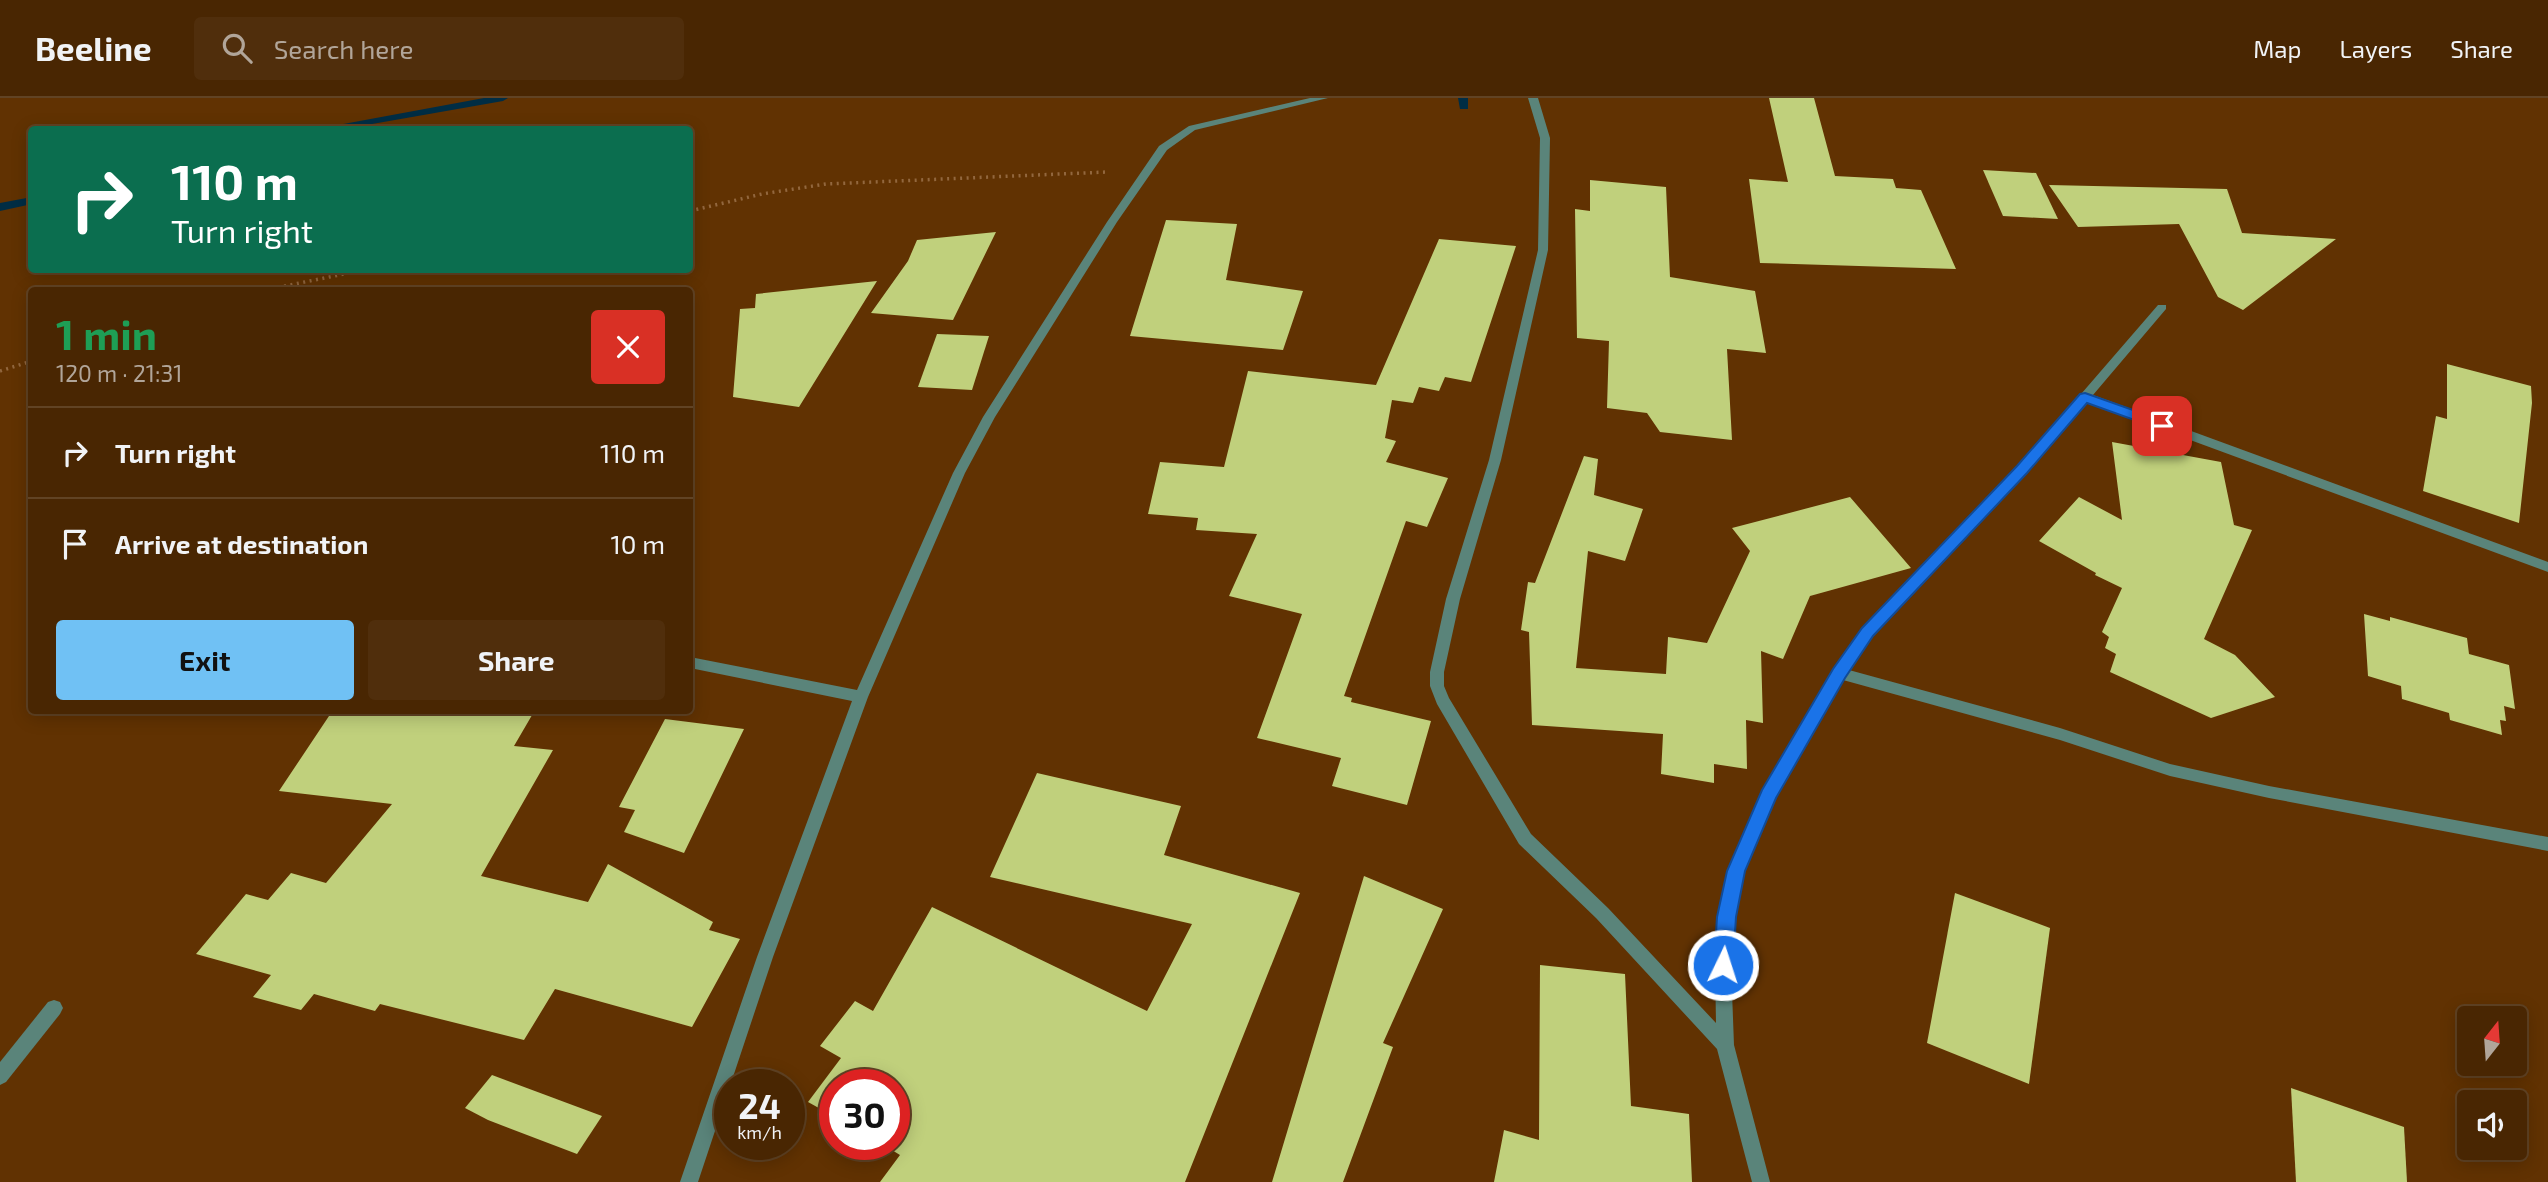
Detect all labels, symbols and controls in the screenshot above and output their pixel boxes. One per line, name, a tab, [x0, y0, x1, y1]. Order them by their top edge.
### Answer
search box	[194, 17, 684, 80]
text: Beeline	[35, 28, 152, 68]
icon: search	[218, 29, 256, 67]
text: Search here	[274, 33, 413, 64]
text: Map	[2253, 34, 2301, 63]
text: Layers	[2339, 34, 2412, 63]
text: Share	[2450, 34, 2513, 63]
text: 110 m	[171, 151, 298, 210]
icon: right	[56, 154, 147, 245]
text: Turn right	[171, 211, 313, 249]
text: 1 min	[56, 308, 157, 358]
button: close	[591, 310, 665, 384]
text: 120 m · 21:31	[56, 359, 182, 387]
pin	[2132, 396, 2192, 456]
icon: arrive	[2143, 407, 2181, 445]
icon: right	[56, 434, 94, 472]
text: Turn right	[115, 437, 236, 468]
text: 110 m	[600, 437, 665, 468]
icon: arrive	[56, 525, 94, 563]
text: Arrive at destination	[115, 528, 368, 559]
text: 10 m	[610, 528, 665, 559]
button: Exit	[56, 620, 354, 700]
button: Share	[368, 620, 665, 700]
position arrow	[1686, 928, 1760, 1002]
north arrow	[2457, 1006, 2527, 1076]
map controls	[2457, 1006, 2527, 1160]
speed limit sign: 30	[819, 1069, 910, 1160]
text: 24	[738, 1084, 781, 1126]
button: sound	[2457, 1090, 2527, 1160]
text: km/h	[737, 1121, 782, 1143]

